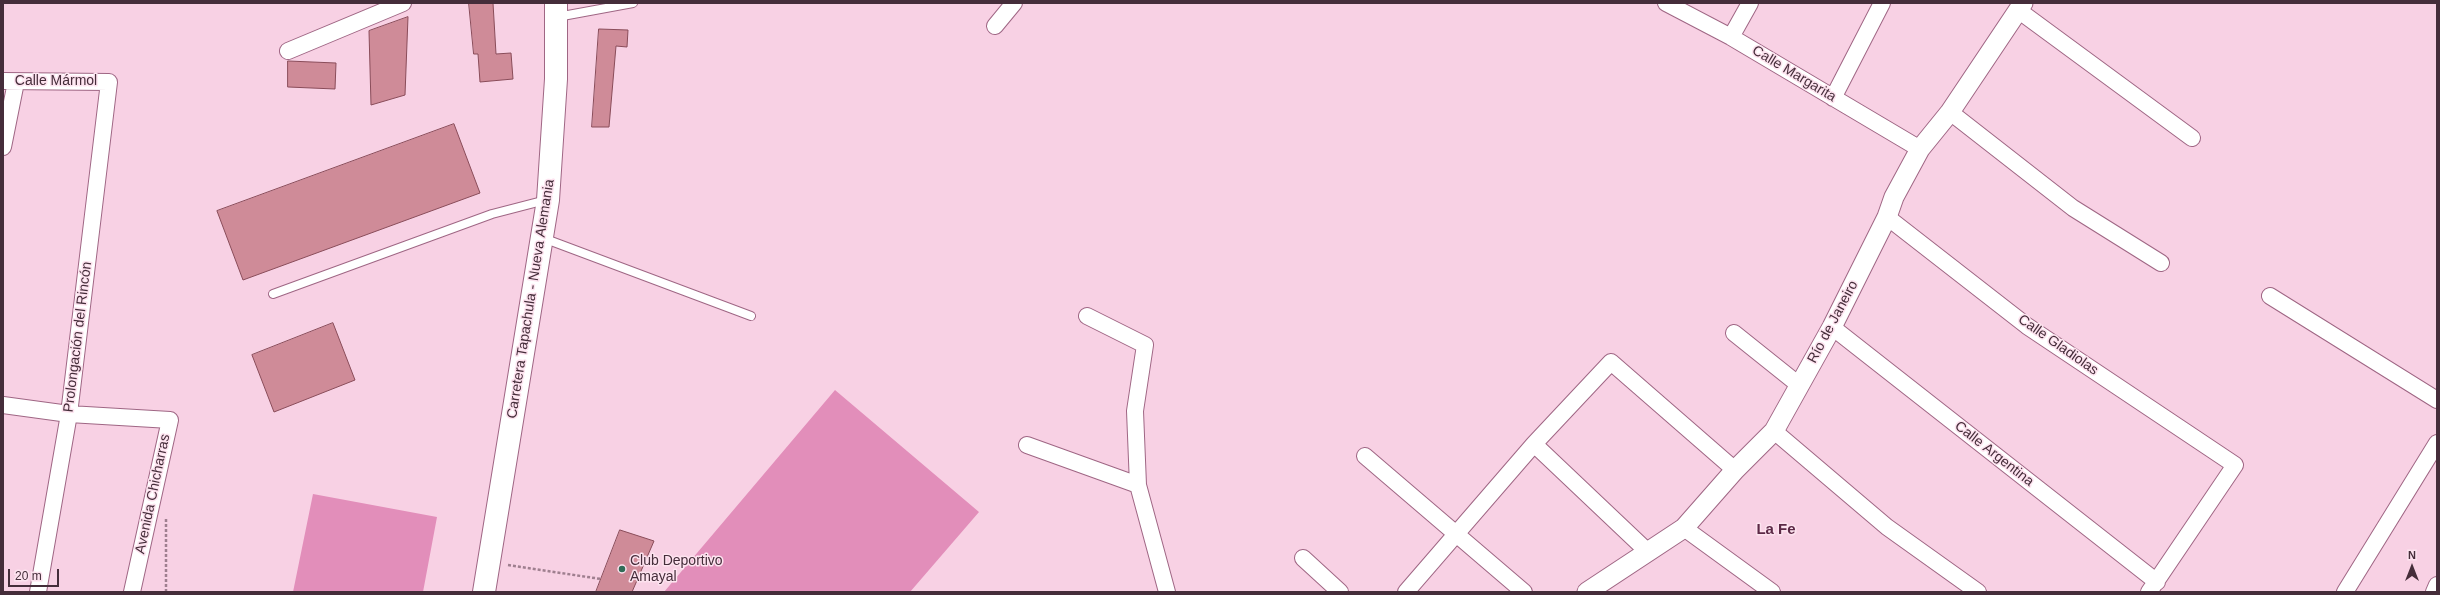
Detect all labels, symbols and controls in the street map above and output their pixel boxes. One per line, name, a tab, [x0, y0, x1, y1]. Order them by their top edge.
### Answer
street label: Calle Margarita	[1749, 42, 1839, 106]
street label: Calle Mármol	[15, 73, 97, 89]
street label: Carretera Tapachula - Nueva Alemania	[504, 178, 558, 420]
street label: Prolongación del Rincón	[60, 261, 96, 413]
street label: Río de Janeiro	[1804, 278, 1862, 366]
street label: Calle Gladiolas	[2015, 311, 2101, 379]
street label: Calle Argentina	[1951, 418, 2037, 490]
street label: Avenida Chicharras	[132, 433, 174, 555]
district label: La Fe	[1756, 521, 1796, 539]
north arrow	[2392, 547, 2432, 587]
text: N	[2408, 549, 2416, 561]
place label: Club Deportivo Amayal	[630, 553, 723, 586]
scale bar	[10, 561, 61, 587]
marker: Club Deportivo Amayal	[617, 564, 627, 574]
text: 20 m	[15, 569, 42, 583]

